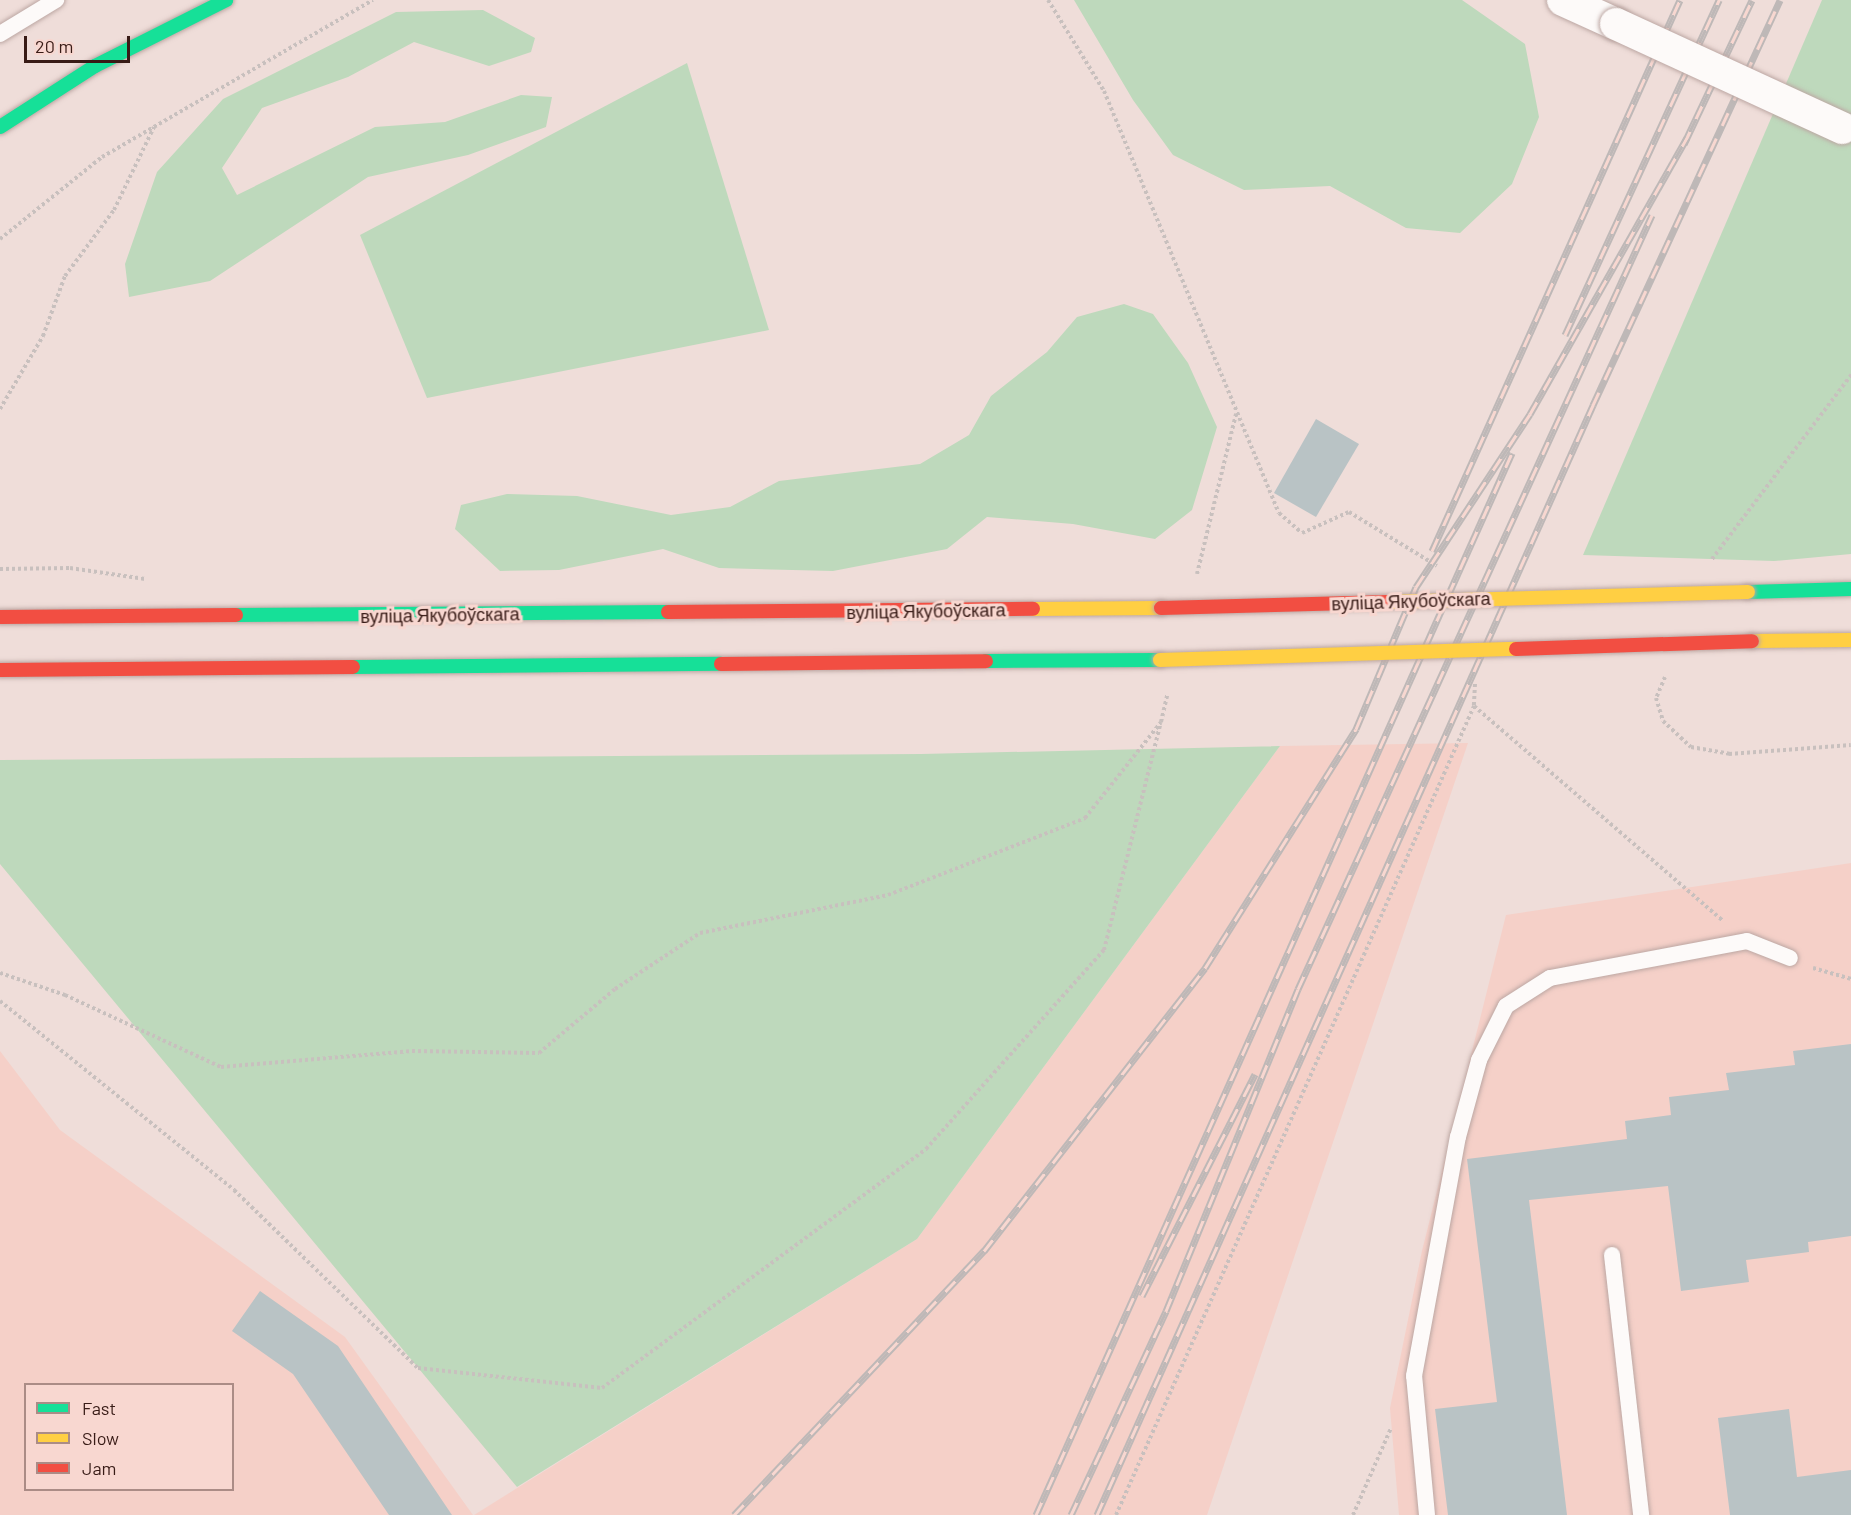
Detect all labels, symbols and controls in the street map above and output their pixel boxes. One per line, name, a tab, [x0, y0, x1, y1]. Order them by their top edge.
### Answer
scale bar	[27, 24, 134, 62]
text: 20 m	[35, 35, 73, 57]
street label: вуліца Якубоўскага	[1331, 587, 1491, 615]
street label: вуліца Якубоўскага	[846, 599, 1006, 623]
street label: вуліца Якубоўскага	[360, 603, 520, 627]
legend	[24, 1383, 234, 1491]
text: Fast	[82, 1397, 116, 1419]
text: Slow	[82, 1427, 119, 1449]
text: Jam	[82, 1457, 116, 1479]

